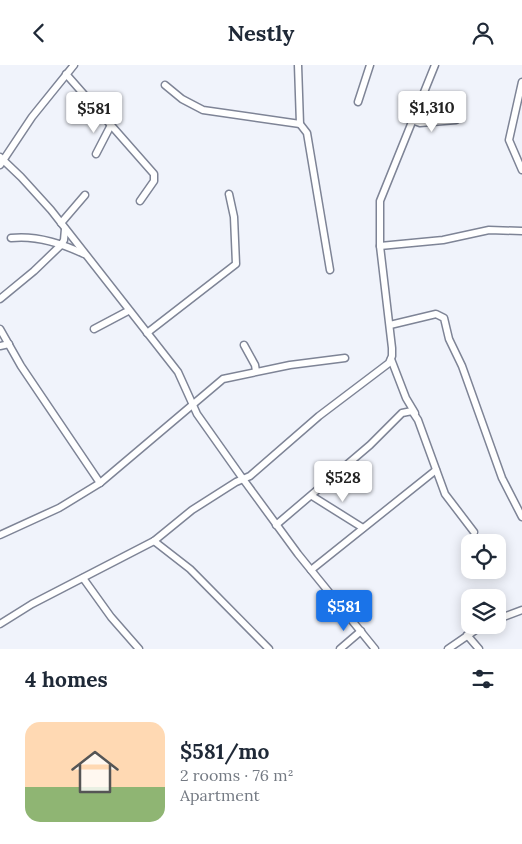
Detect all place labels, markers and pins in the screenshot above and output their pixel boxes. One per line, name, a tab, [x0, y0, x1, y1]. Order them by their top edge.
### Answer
pin: $1,310	[391, 91, 473, 133]
pin: $581	[64, 92, 124, 134]
pin: $528	[313, 461, 373, 503]
pin: $581	[314, 589, 374, 632]

